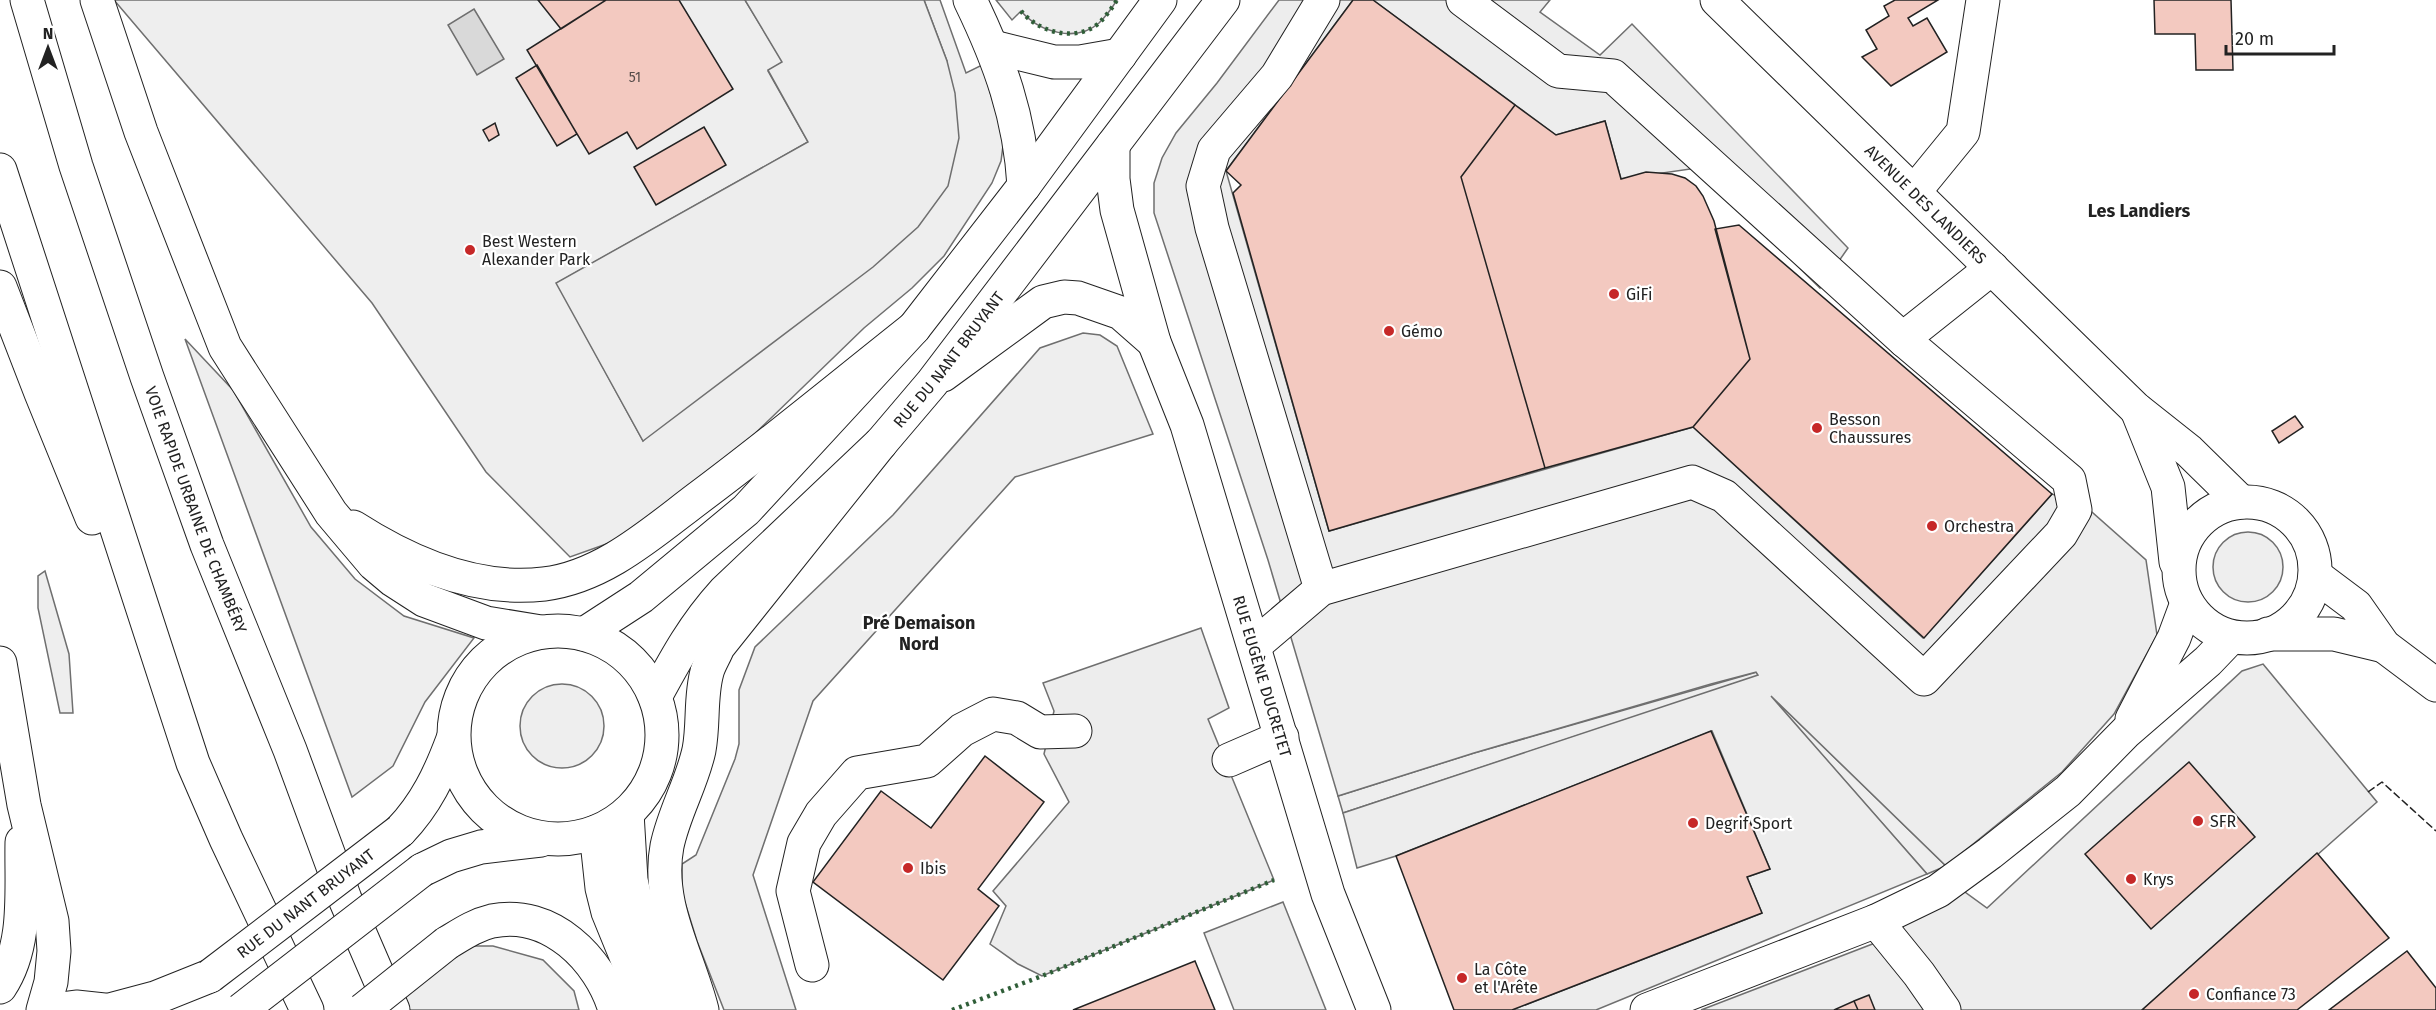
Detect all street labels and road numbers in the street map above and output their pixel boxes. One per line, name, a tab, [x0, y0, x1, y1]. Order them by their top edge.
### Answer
street label: AVENUE DES LANDIERS	[1861, 141, 1991, 268]
street label: RUE DU NANT BRUYANT	[889, 287, 1009, 432]
street label: VOIE RAPIDE URBAINE DE CHAMBÉRY	[141, 384, 251, 636]
street label: RUE EUGÈNE DUCRETET	[1229, 593, 1296, 760]
street label: RUE DU NANT BRUYANT	[233, 845, 379, 962]

